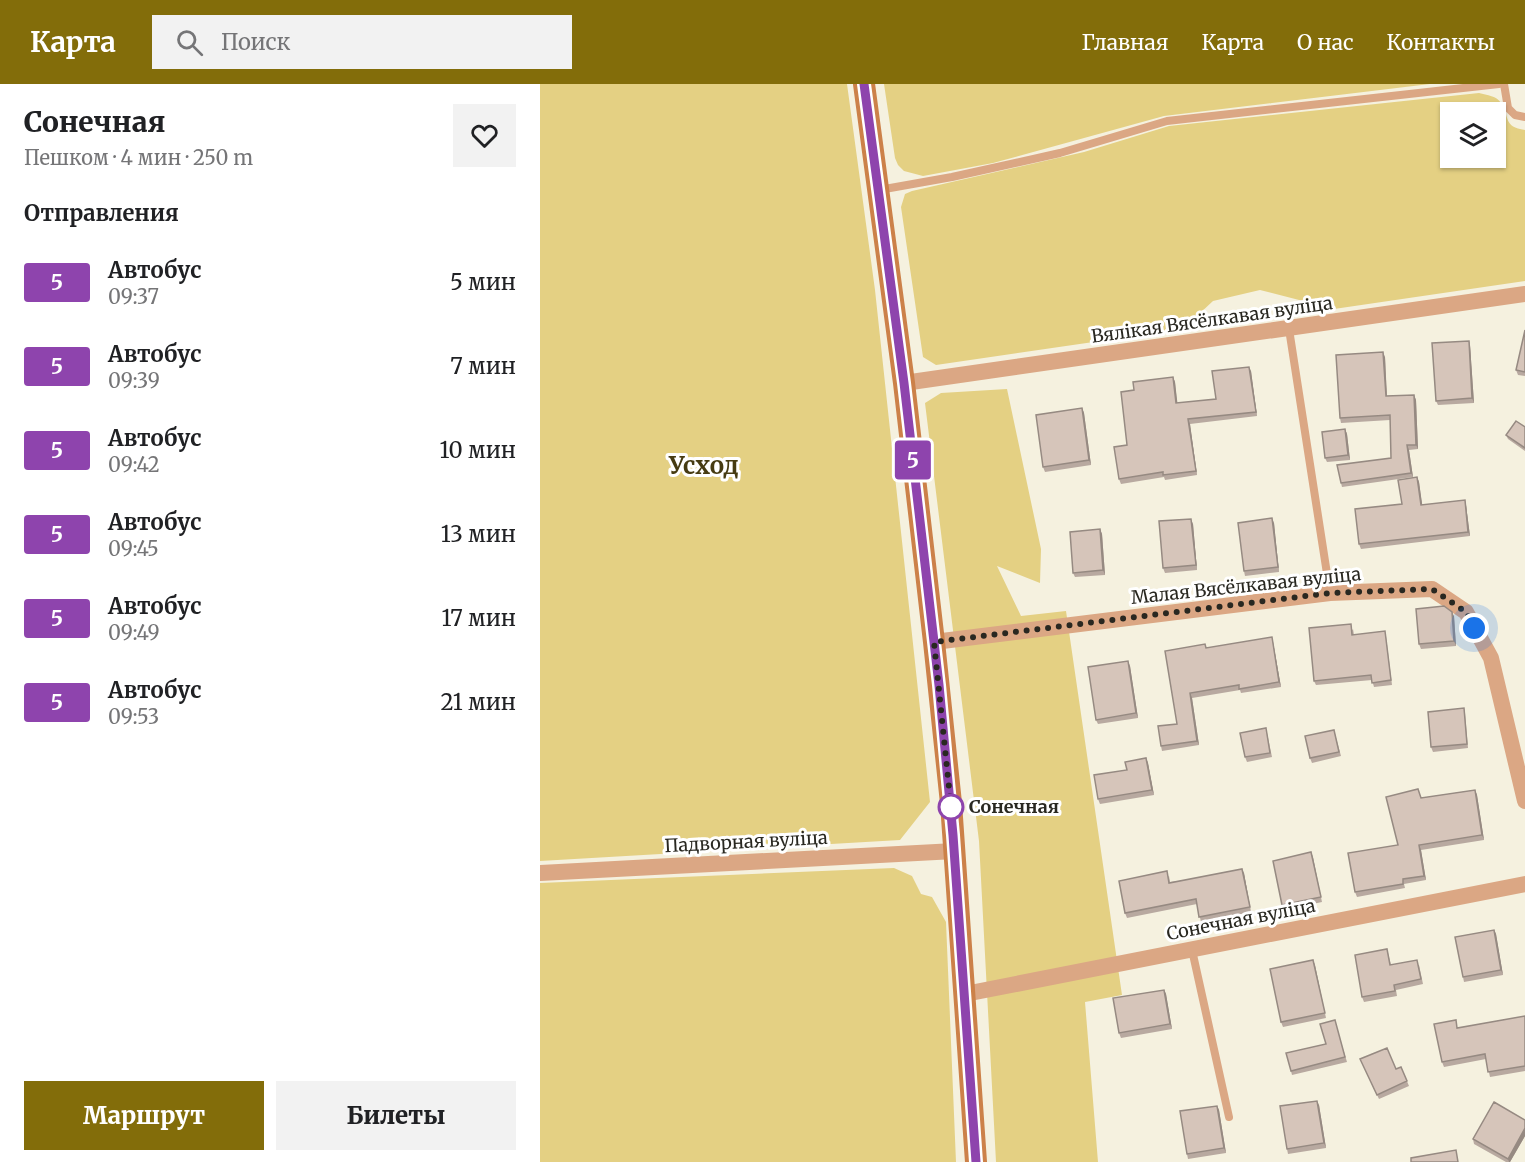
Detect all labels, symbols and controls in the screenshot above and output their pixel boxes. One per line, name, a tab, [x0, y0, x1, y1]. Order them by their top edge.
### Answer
search box	[152, 15, 572, 69]
text: Карта	[30, 24, 116, 60]
icon: search	[173, 26, 206, 59]
text: Поиск	[221, 28, 291, 56]
text: Главная	[1082, 29, 1169, 56]
text: Карта	[1202, 29, 1264, 56]
text: О нас	[1297, 29, 1354, 56]
text: Контакты	[1387, 29, 1495, 56]
map controls	[1440, 102, 1506, 168]
button: layers	[1440, 102, 1506, 168]
text: Сонечная	[24, 104, 165, 140]
button: heart	[453, 104, 516, 167]
text: Пешком · 4 мин · 250 m	[24, 145, 253, 170]
text: Отправления	[24, 199, 179, 227]
text: Автобус	[108, 256, 201, 284]
text: 5 мин	[450, 268, 516, 296]
text: 5	[51, 269, 63, 296]
text: 09:37	[108, 284, 159, 309]
street label: Вялікая Вясёлкавая вуліца	[1090, 291, 1334, 348]
text: Автобус	[108, 340, 201, 368]
text: 7 мин	[450, 352, 516, 380]
text: 5	[51, 353, 63, 380]
text: 09:39	[108, 368, 160, 393]
text: Автобус	[108, 424, 201, 452]
text: 10 мин	[440, 436, 516, 464]
text: 5	[51, 437, 63, 464]
line badge: 5	[894, 440, 932, 479]
text: 5	[907, 447, 919, 474]
district label: Усход	[668, 450, 739, 481]
text: 09:42	[108, 452, 160, 477]
text: Автобус	[108, 508, 201, 536]
text: 13 мин	[441, 520, 516, 548]
text: 5	[51, 521, 63, 548]
text: 09:45	[108, 536, 159, 561]
street label: Малая Вясёлкавая вуліца	[1130, 562, 1362, 609]
text: Автобус	[108, 592, 201, 620]
text: 17 мин	[442, 604, 516, 632]
text: 5	[51, 605, 63, 632]
your location	[1459, 613, 1489, 643]
text: 09:49	[108, 620, 160, 645]
text: Автобус	[108, 676, 201, 704]
text: 21 мин	[440, 688, 516, 716]
text: 5	[51, 689, 63, 716]
text: 09:53	[108, 704, 159, 729]
marker: Сонечная	[938, 794, 964, 820]
place label: Сонечная	[969, 795, 1059, 818]
street label: Падворная вуліца	[664, 826, 829, 857]
street label: Сонечная вуліца	[1165, 894, 1318, 945]
button: Маршрут	[24, 1081, 264, 1150]
button: Билеты	[276, 1081, 516, 1150]

